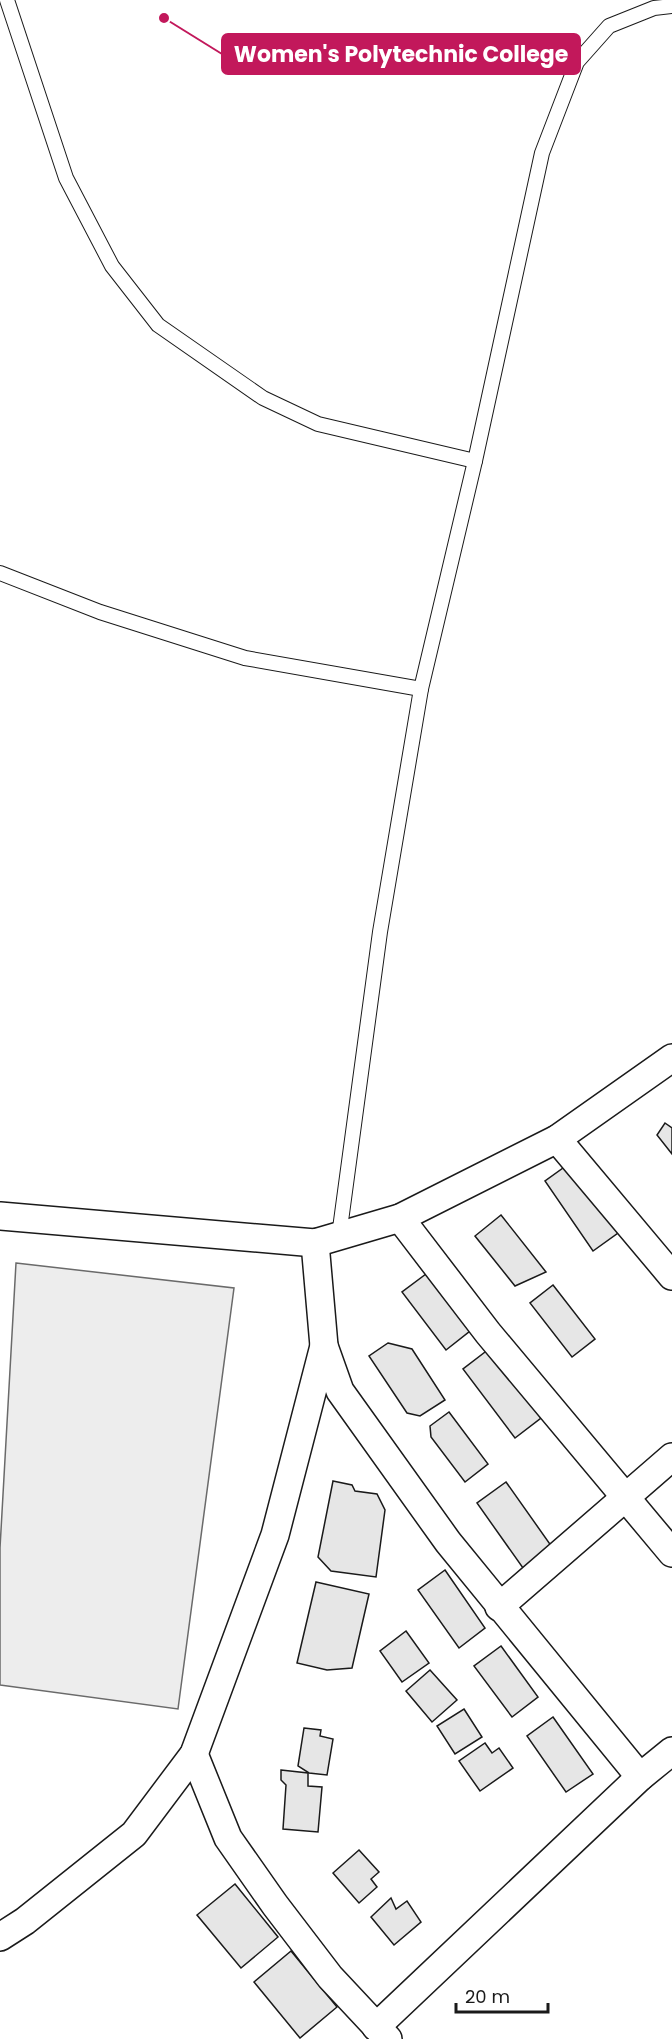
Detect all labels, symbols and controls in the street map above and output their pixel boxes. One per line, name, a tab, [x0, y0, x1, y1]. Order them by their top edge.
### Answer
callout: Women's Polytechnic College	[222, 34, 580, 74]
text: Women's Polytechnic College	[234, 39, 568, 70]
scale bar	[456, 1976, 548, 2014]
text: 20 m	[465, 1984, 510, 2009]

